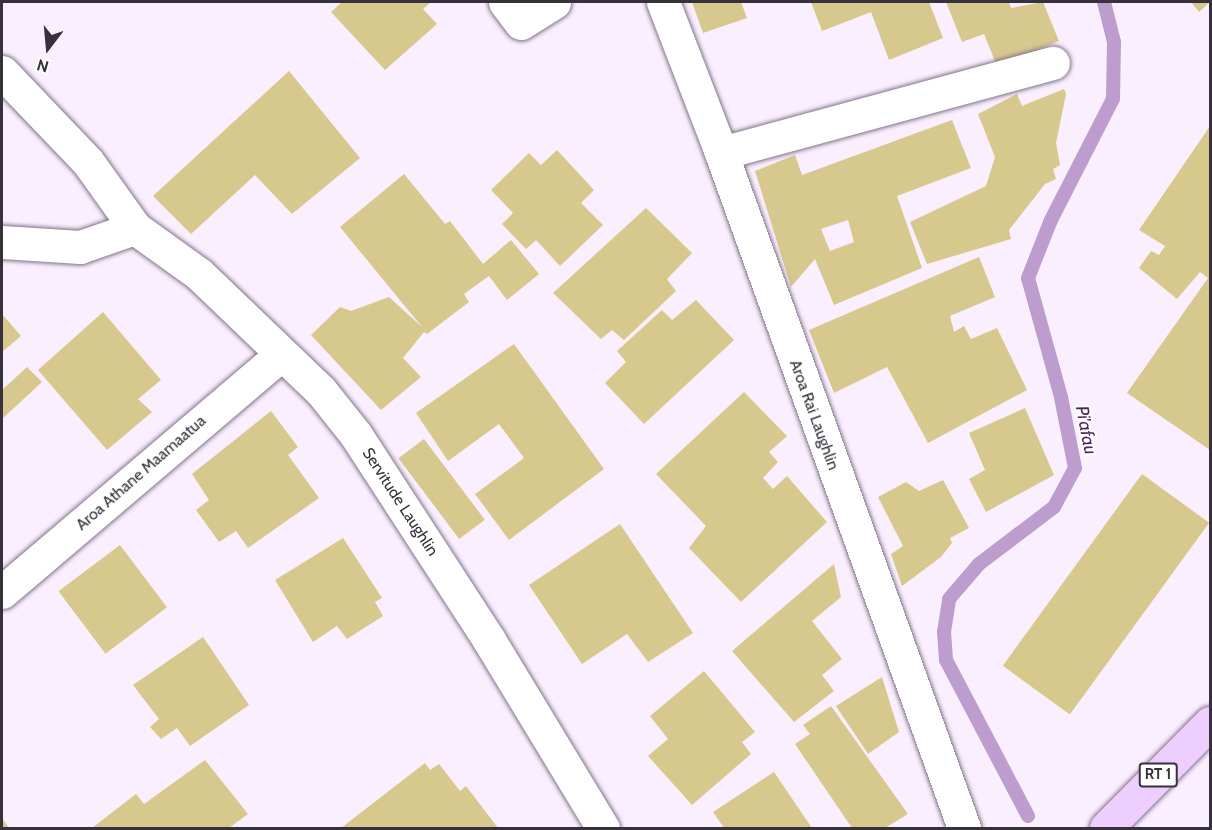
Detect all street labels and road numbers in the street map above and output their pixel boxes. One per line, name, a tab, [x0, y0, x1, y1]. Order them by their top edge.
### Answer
street label: Aroa Rai Laughlin	[785, 357, 843, 473]
street label: Aroa Athane Maamaatua	[72, 411, 210, 535]
street label: Servitude Laughlin	[358, 444, 442, 560]
road number: RT 1	[1138, 763, 1178, 787]

